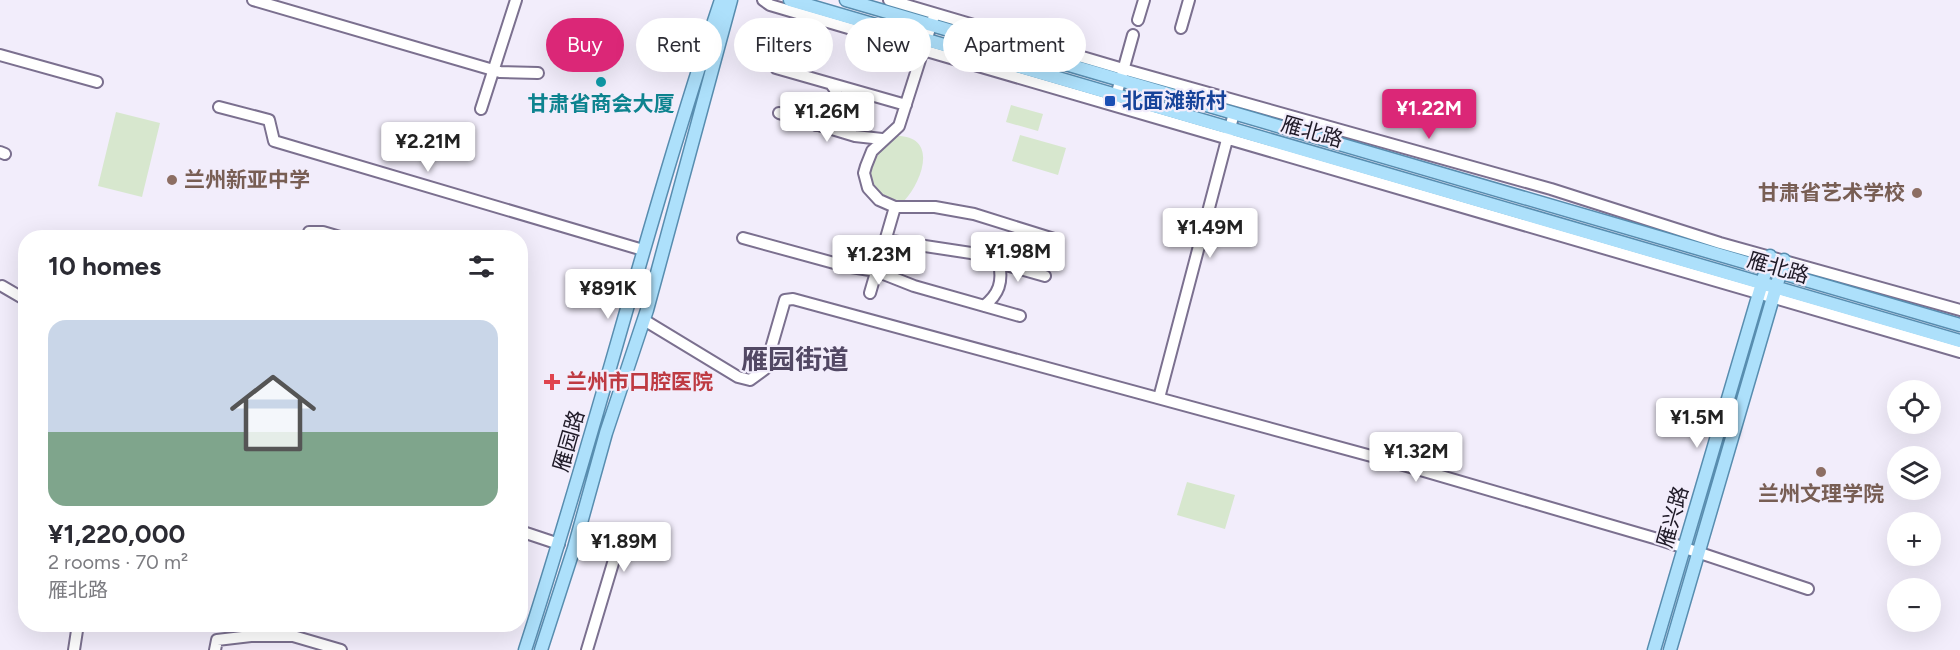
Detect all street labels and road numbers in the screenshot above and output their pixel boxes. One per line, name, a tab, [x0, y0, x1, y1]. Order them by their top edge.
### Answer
street label: 雁北路	[1278, 111, 1346, 152]
street label: 雁北路	[1744, 247, 1812, 288]
street label: 雁园路	[548, 407, 589, 475]
street label: 雁兴路	[1652, 483, 1693, 551]

